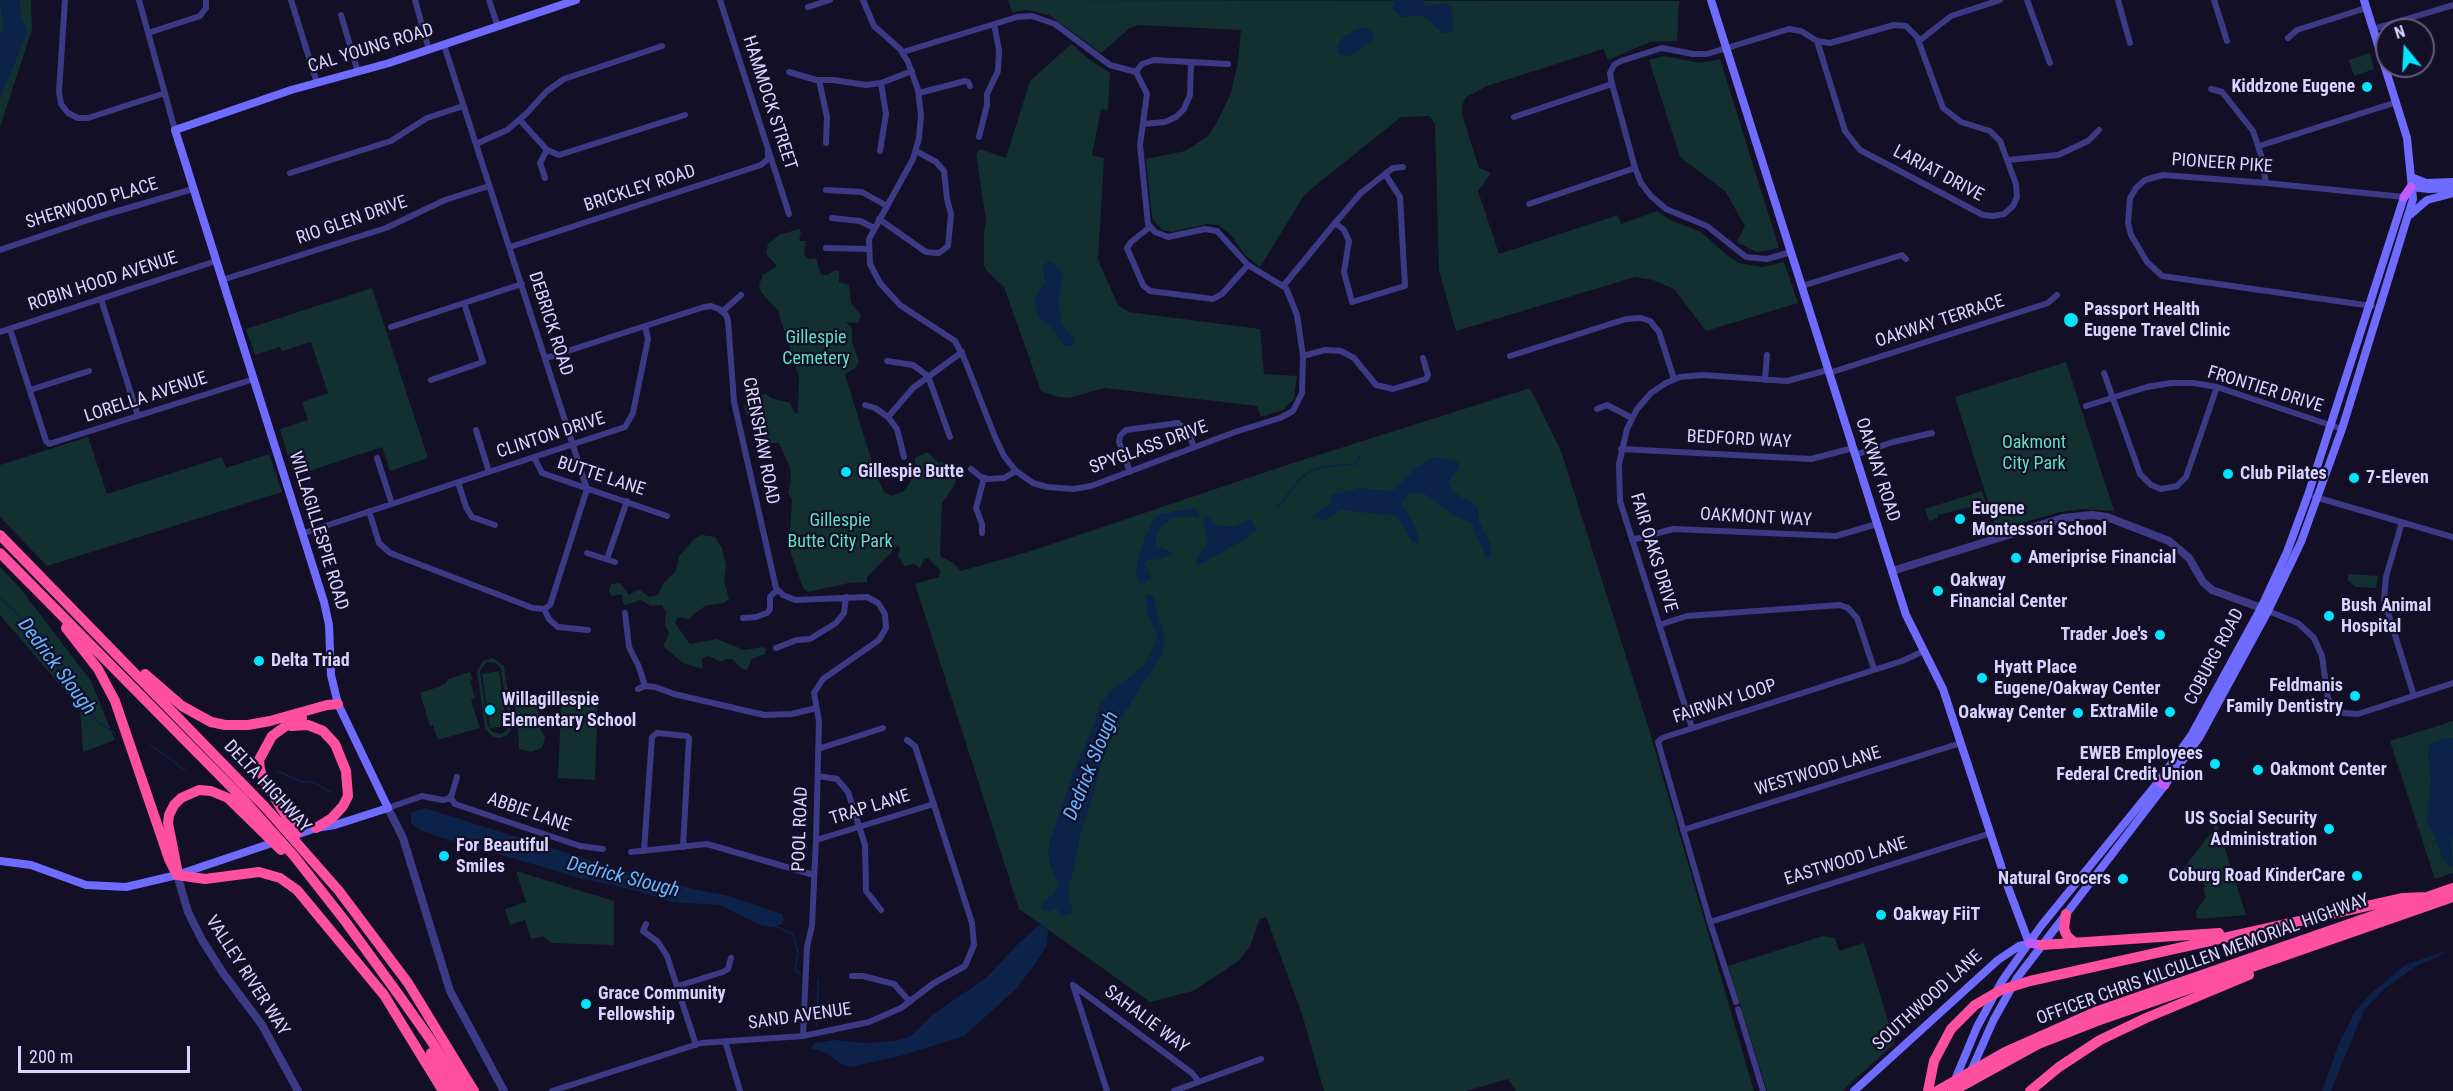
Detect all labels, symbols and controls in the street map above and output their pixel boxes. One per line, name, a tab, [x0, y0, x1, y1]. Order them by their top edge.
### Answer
north arrow	[2375, 18, 2435, 78]
street label: CAL YOUNG ROAD	[306, 20, 436, 78]
text: N	[2392, 22, 2407, 43]
street label: HAMMOCK STREET	[737, 33, 801, 173]
place label: Kiddzone Eugene	[2231, 76, 2355, 98]
marker: Kiddzone Eugene	[2360, 80, 2374, 94]
street label: LARIAT DRIVE	[1889, 141, 1987, 207]
street label: PIONEER PIKE	[2171, 150, 2273, 178]
street label: BRICKLEY ROAD	[582, 161, 698, 217]
street label: SHERWOOD PLACE	[23, 174, 161, 234]
street label: RIO GLEN DRIVE	[294, 192, 410, 250]
street label: ROBIN HOOD AVENUE	[25, 248, 181, 316]
street label: DEBRICK ROAD	[523, 269, 577, 379]
street label: OAKWAY TERRACE	[1873, 291, 2007, 353]
place label: Passport Health Eugene Travel Clinic	[2084, 299, 2230, 342]
marker: Passport Health Eugene Travel Clinic	[2062, 311, 2080, 329]
park label: Gillespie Cemetery	[782, 327, 850, 370]
street label: FRONTIER DRIVE	[2205, 362, 2325, 418]
street label: LORELLA AVENUE	[82, 368, 210, 428]
street label: CRENSHAW ROAD	[737, 376, 783, 506]
street label: CLINTON DRIVE	[494, 408, 608, 464]
street label: OAKWAY ROAD	[1850, 415, 1904, 525]
street label: SPYGLASS DRIVE	[1087, 417, 1211, 479]
street label: BEDFORD WAY	[1686, 426, 1792, 454]
park label: Oakmont City Park	[2002, 432, 2066, 474]
street label: WILLAGILLESPIE ROAD	[284, 449, 352, 613]
street label: BUTTE LANE	[554, 453, 648, 501]
place label: Gillespie Butte	[858, 461, 964, 483]
place label: Club Pilates	[2240, 463, 2327, 485]
marker: Gillespie Butte	[839, 465, 853, 479]
marker: Club Pilates	[2221, 467, 2235, 481]
place label: 7-Eleven	[2366, 467, 2429, 489]
marker: 7-Eleven	[2347, 471, 2361, 485]
street label: FAIR OAKS DRIVE	[1625, 491, 1681, 615]
place label: Eugene Montessori School	[1972, 498, 2107, 540]
street label: OAKMONT WAY	[1700, 504, 1812, 532]
park label: Gillespie Butte City Park	[787, 510, 893, 552]
marker: Eugene Montessori School	[1953, 512, 1967, 526]
place label: Ameriprise Financial	[2028, 547, 2176, 569]
marker: Ameriprise Financial	[2009, 551, 2023, 565]
place label: Oakway Financial Center	[1950, 570, 2067, 612]
marker: Oakway Financial Center	[1931, 584, 1945, 598]
place label: Bush Animal Hospital	[2341, 595, 2431, 638]
street label: COBURG ROAD	[2181, 605, 2249, 709]
marker: Bush Animal Hospital	[2322, 609, 2336, 623]
water label: Dedrick Slough	[12, 614, 100, 720]
place label: Trader Joe's	[2060, 624, 2148, 646]
marker: Trader Joe's	[2153, 628, 2167, 642]
place label: Delta Triad	[271, 650, 350, 672]
marker: Delta Triad	[252, 654, 266, 668]
place label: Hyatt Place Eugene/Oakway Center	[1994, 657, 2160, 700]
marker: Hyatt Place Eugene/Oakway Center	[1975, 671, 1989, 685]
street label: FAIRWAY LOOP	[1670, 675, 1780, 729]
place label: Feldmanis Family Dentistry	[2226, 675, 2343, 718]
place label: Willagillespie Elementary School	[502, 689, 636, 732]
marker: Feldmanis Family Dentistry	[2348, 689, 2362, 703]
place label: ExtraMile	[2090, 701, 2158, 723]
place label: Oakway Center	[1958, 702, 2066, 724]
marker: Willagillespie Elementary School	[483, 703, 497, 717]
marker: ExtraMile	[2163, 705, 2177, 719]
marker: Oakway Center	[2071, 706, 2085, 720]
water label: Dedrick Slough	[1059, 708, 1125, 824]
street label: DELTA HIGHWAY	[219, 736, 315, 838]
street label: WESTWOOD LANE	[1752, 743, 1884, 801]
place label: EWEB Employees Federal Credit Union	[2056, 743, 2203, 786]
marker: EWEB Employees Federal Credit Union	[2208, 757, 2222, 771]
place label: Oakmont Center	[2270, 759, 2387, 781]
marker: Oakmont Center	[2251, 763, 2265, 777]
street label: POOL ROAD	[789, 786, 813, 872]
street label: TRAP LANE	[827, 786, 913, 830]
street label: ABBIE LANE	[484, 789, 574, 837]
place label: US Social Security Administration	[2185, 808, 2317, 850]
marker: US Social Security Administration	[2322, 822, 2336, 836]
street label: EASTWOOD LANE	[1782, 833, 1910, 891]
place label: For Beautiful Smiles	[456, 835, 549, 878]
marker: For Beautiful Smiles	[437, 849, 451, 863]
water label: Dedrick Slough	[564, 852, 682, 904]
place label: Coburg Road KinderCare	[2169, 865, 2345, 887]
place label: Natural Grocers	[1998, 868, 2111, 890]
marker: Coburg Road KinderCare	[2350, 869, 2364, 883]
marker: Natural Grocers	[2116, 872, 2130, 886]
street label: OFFICER CHRIS KILCULLEN MEMORIAL HIGHWAY	[2034, 890, 2372, 1030]
place label: Oakway FiiT	[1893, 904, 1980, 926]
marker: Oakway FiiT	[1874, 908, 1888, 922]
street label: VALLEY RIVER WAY	[200, 912, 294, 1040]
street label: SOUTHWOOD LANE	[1869, 946, 1987, 1056]
street label: SAHALIE WAY	[1100, 981, 1192, 1059]
place label: Grace Community Fellowship	[598, 983, 725, 1026]
marker: Grace Community Fellowship	[579, 997, 593, 1011]
street label: SAND AVENUE	[747, 999, 853, 1035]
scale bar	[21, 1034, 194, 1072]
text: 200 m	[29, 1046, 73, 1067]

